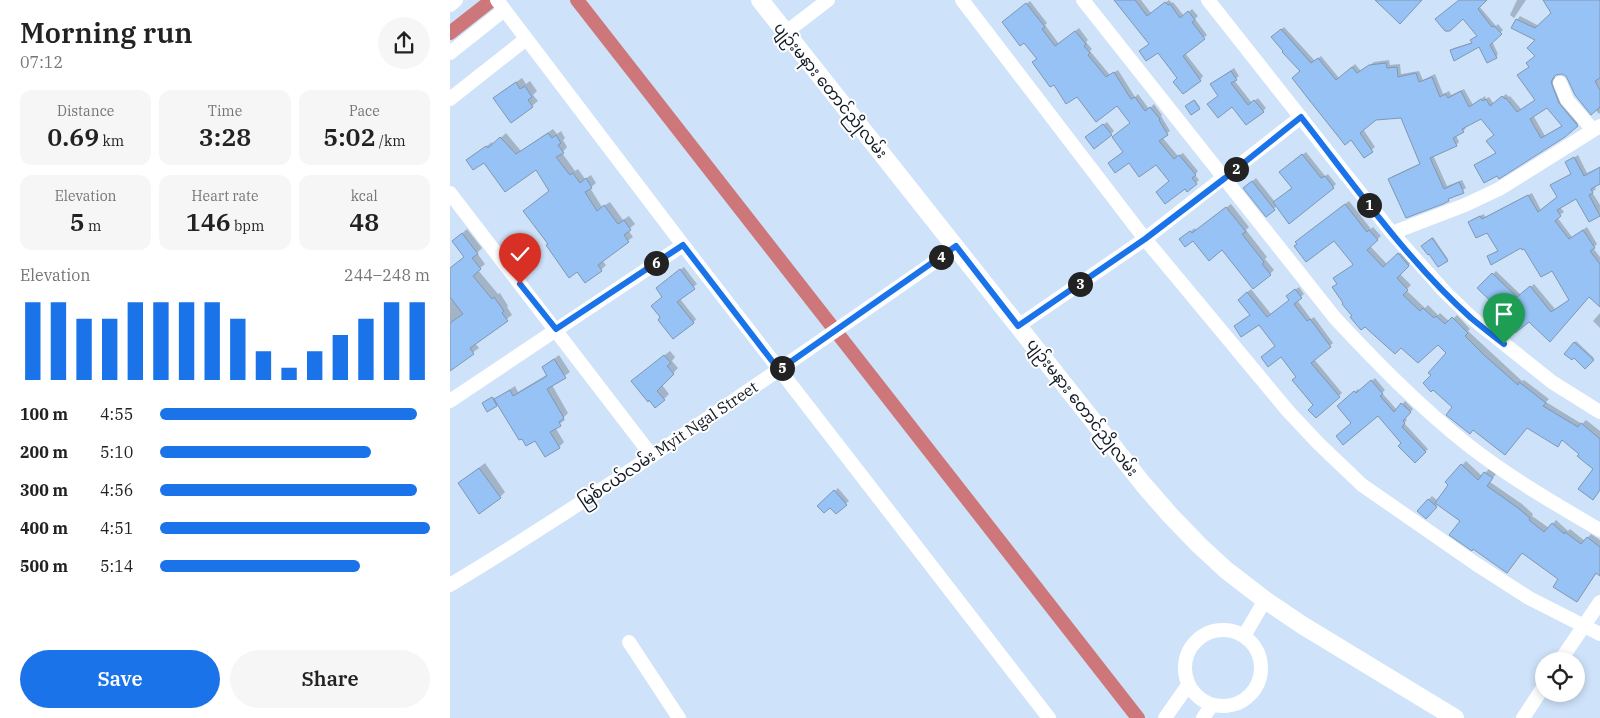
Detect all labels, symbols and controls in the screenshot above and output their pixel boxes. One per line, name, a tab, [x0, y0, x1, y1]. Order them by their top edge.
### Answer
text: Morning run	[20, 14, 193, 51]
button: share	[378, 17, 430, 69]
street label: ပျဉ်းမနား တောင်ညိုလမ်း	[767, 17, 893, 165]
text: 07:12	[20, 52, 63, 72]
text: Distance	[57, 102, 114, 120]
text: Time	[208, 102, 242, 120]
text: Pace	[349, 102, 380, 120]
text: 0.69	[47, 120, 99, 153]
text: 3:28	[199, 120, 251, 153]
text: 5:02	[323, 120, 376, 153]
text: km	[99, 132, 124, 150]
text: /km	[376, 132, 405, 150]
pin: 2	[1224, 156, 1248, 182]
text: 2	[1232, 160, 1241, 178]
text: Elevation	[55, 187, 117, 205]
text: Heart rate	[191, 187, 258, 205]
text: kcal	[351, 187, 378, 205]
pin: 1	[1356, 192, 1382, 218]
text: 1	[1365, 196, 1374, 214]
text: 5	[70, 205, 85, 238]
text: 146	[186, 205, 231, 238]
text: 48	[349, 205, 379, 238]
text: m	[85, 217, 101, 235]
text: bpm	[231, 217, 264, 235]
pin	[499, 233, 541, 284]
icon: check	[506, 240, 534, 268]
pin: 4	[928, 244, 954, 270]
text: 4	[937, 248, 946, 266]
pin: 6	[644, 250, 668, 276]
text: 6	[652, 254, 661, 272]
text: Elevation	[20, 265, 90, 285]
text: 244–248 m	[344, 265, 430, 285]
pin: 3	[1068, 272, 1092, 296]
text: 3	[1076, 275, 1085, 293]
pin	[1483, 293, 1525, 344]
icon: arrive	[1490, 300, 1518, 328]
street label: ပျဉ်းမနား တောင်ညိုလမ်း	[1020, 333, 1144, 482]
pin: 5	[770, 356, 794, 380]
text: 5	[778, 359, 787, 377]
street label: မြစ်ငယ်လမ်း Myit Ngal Street	[574, 375, 764, 515]
text: 100 m	[20, 404, 68, 424]
text: 4:55	[100, 404, 133, 424]
text: 200 m	[20, 442, 68, 462]
text: 5:10	[100, 442, 133, 462]
text: 300 m	[20, 480, 68, 500]
text: 4:56	[100, 480, 133, 500]
text: 400 m	[20, 518, 68, 538]
text: 4:51	[100, 518, 133, 538]
text: 500 m	[20, 556, 68, 576]
text: 5:14	[100, 556, 133, 576]
button: Save	[20, 650, 220, 708]
button: Share	[230, 650, 430, 708]
map controls	[1535, 652, 1585, 702]
button: locate	[1535, 652, 1585, 702]

